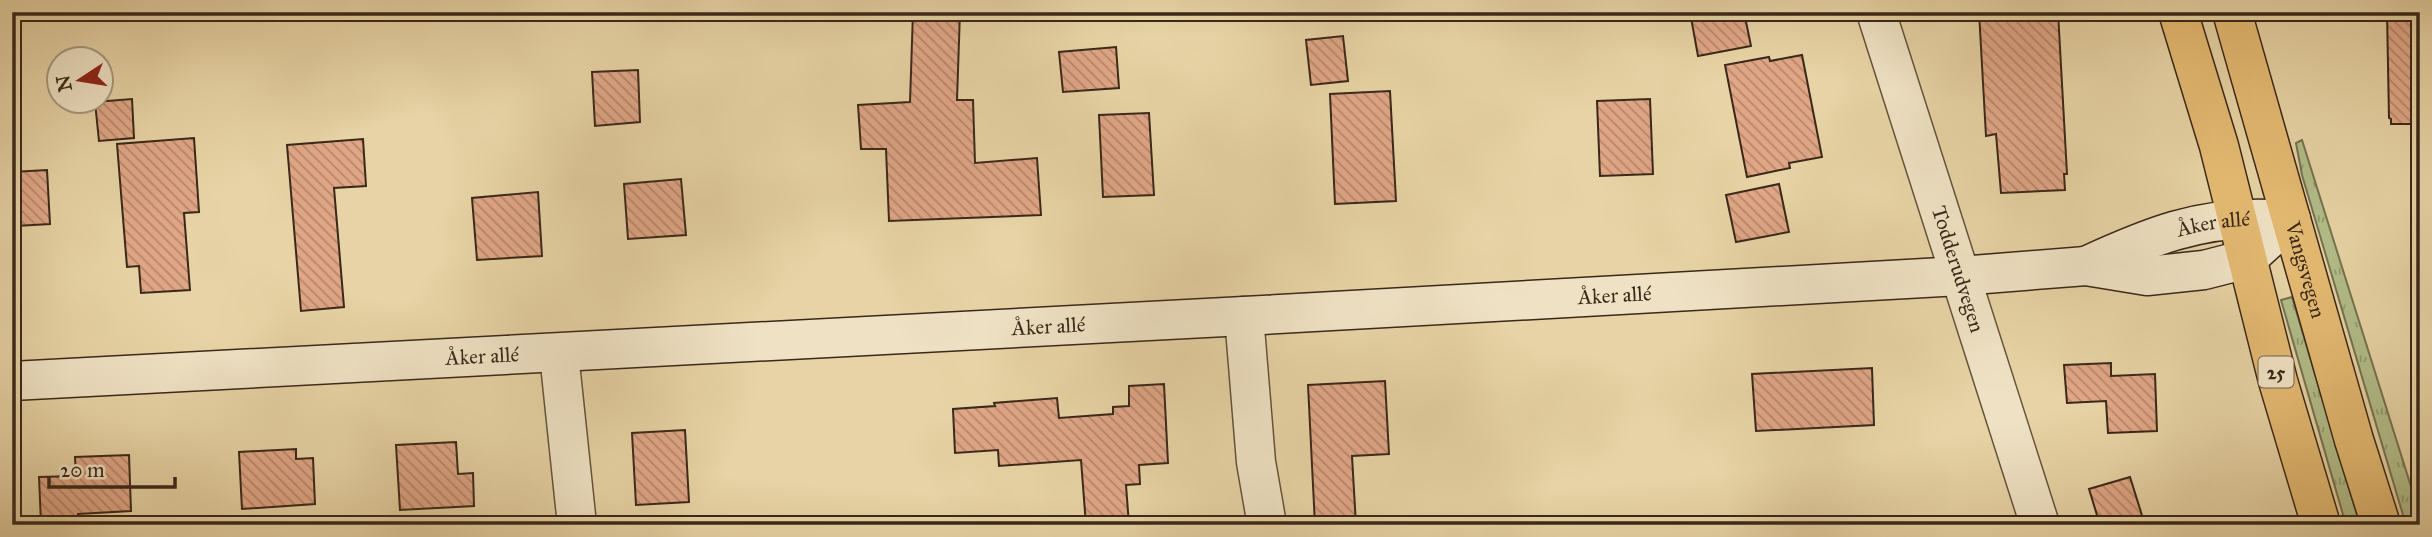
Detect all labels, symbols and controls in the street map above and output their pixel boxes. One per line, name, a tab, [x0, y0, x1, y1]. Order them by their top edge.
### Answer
north arrow	[46, 46, 116, 116]
text: N	[51, 73, 77, 94]
street label: Todderudvegen	[1926, 203, 1991, 336]
street label: Åker allé	[2173, 206, 2251, 243]
street label: Vangsvegen	[2279, 217, 2332, 321]
street label: Åker allé	[1576, 280, 1653, 310]
street label: Åker allé	[1010, 311, 1086, 341]
street label: Åker allé	[444, 341, 520, 371]
road number: 25	[2258, 356, 2294, 388]
scale bar	[49, 446, 175, 490]
text: 20 m	[60, 457, 105, 483]

